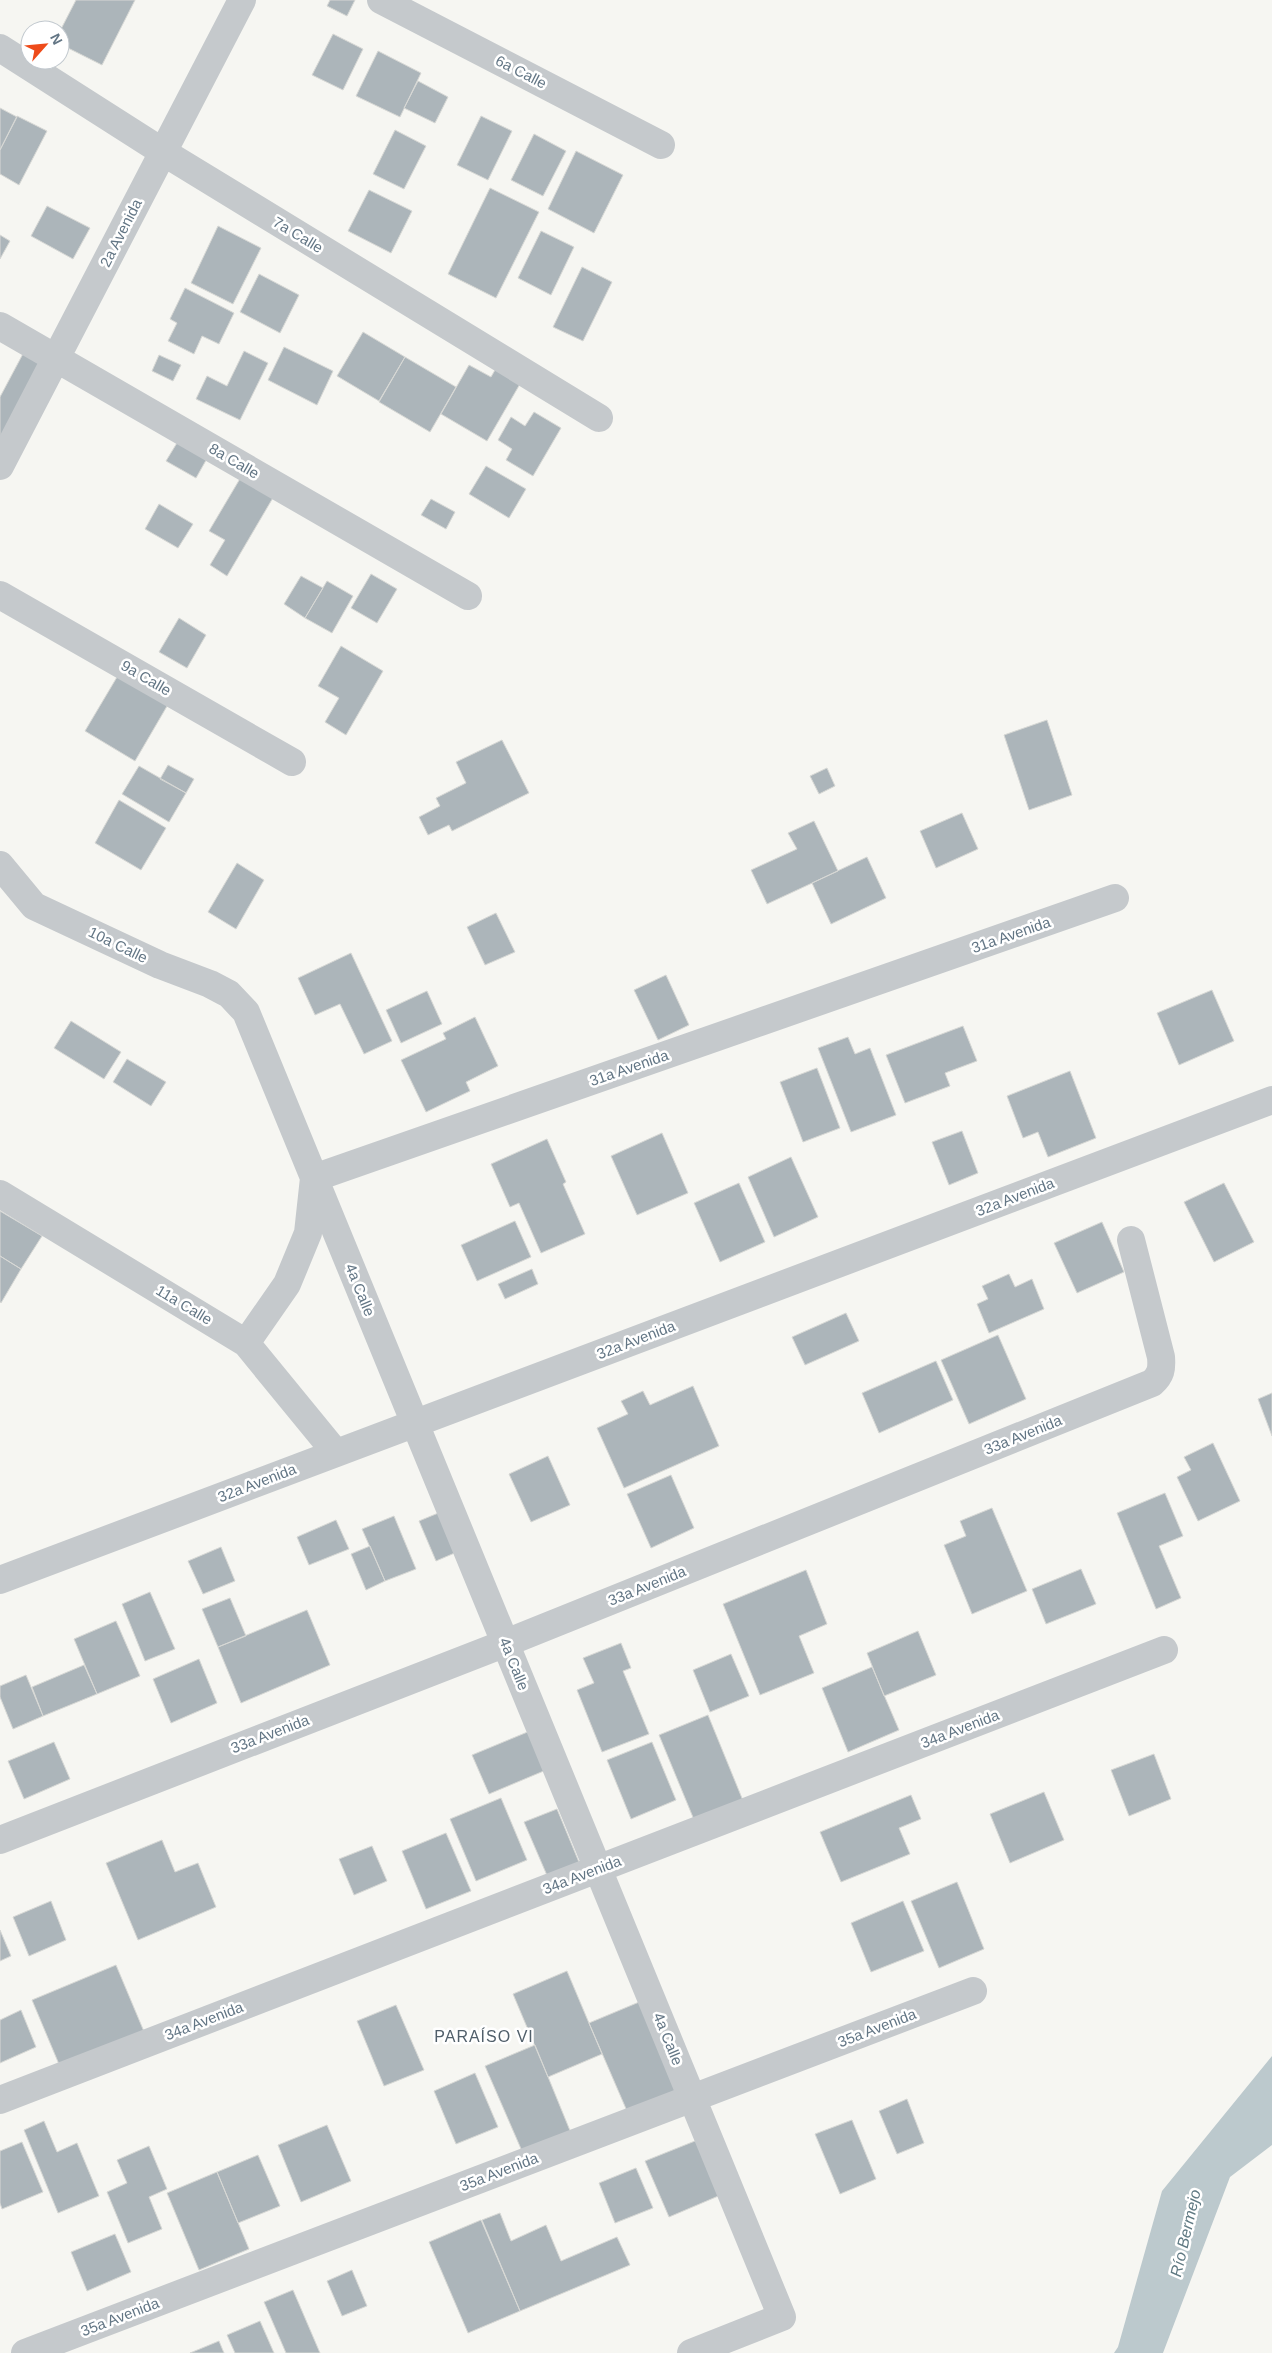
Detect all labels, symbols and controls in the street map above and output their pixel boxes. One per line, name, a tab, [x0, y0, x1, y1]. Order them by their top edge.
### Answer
north arrow	[20, 20, 70, 70]
text: N	[47, 31, 66, 47]
street label: 6a Calle	[493, 51, 550, 92]
street label: 2a Avenida	[96, 195, 145, 270]
street label: 7a Calle	[270, 213, 326, 256]
street label: 8a Calle	[206, 439, 262, 482]
street label: 9a Calle	[118, 656, 174, 699]
street label: 31a Avenida	[969, 913, 1053, 956]
street label: 10a Calle	[86, 923, 150, 966]
street label: 31a Avenida	[587, 1046, 671, 1089]
street label: 32a Avenida	[973, 1174, 1057, 1219]
street label: 4a Calle	[342, 1261, 379, 1319]
street label: 11a Calle	[153, 1281, 215, 1328]
street label: 32a Avenida	[594, 1317, 678, 1362]
street label: 33a Avenida	[981, 1411, 1065, 1458]
street label: 32a Avenida	[215, 1460, 299, 1505]
street label: 33a Avenida	[605, 1562, 689, 1609]
street label: 4a Calle	[496, 1635, 533, 1693]
street label: 34a Avenida	[918, 1706, 1002, 1751]
street label: 33a Avenida	[228, 1711, 312, 1756]
street label: 34a Avenida	[540, 1852, 624, 1897]
street label: 34a Avenida	[162, 1998, 246, 2043]
street label: 35a Avenida	[835, 2005, 919, 2050]
street label: 4a Calle	[650, 2010, 687, 2068]
district label: PARAÍSO VI	[434, 2027, 534, 2045]
street label: 35a Avenida	[457, 2149, 541, 2194]
water label: Río Bermejo	[1167, 2188, 1204, 2278]
street label: 35a Avenida	[78, 2294, 162, 2339]

